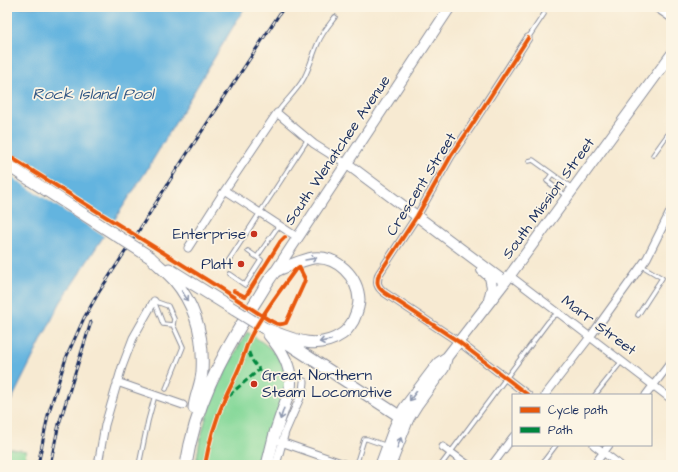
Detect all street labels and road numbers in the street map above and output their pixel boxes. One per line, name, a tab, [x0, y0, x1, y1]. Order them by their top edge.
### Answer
street label: South Wenatchee Avenue	[279, 71, 395, 229]
street label: Crescent Street	[381, 129, 462, 240]
street label: South Mission Street	[497, 133, 600, 263]
street label: Marr Street	[557, 290, 641, 361]

